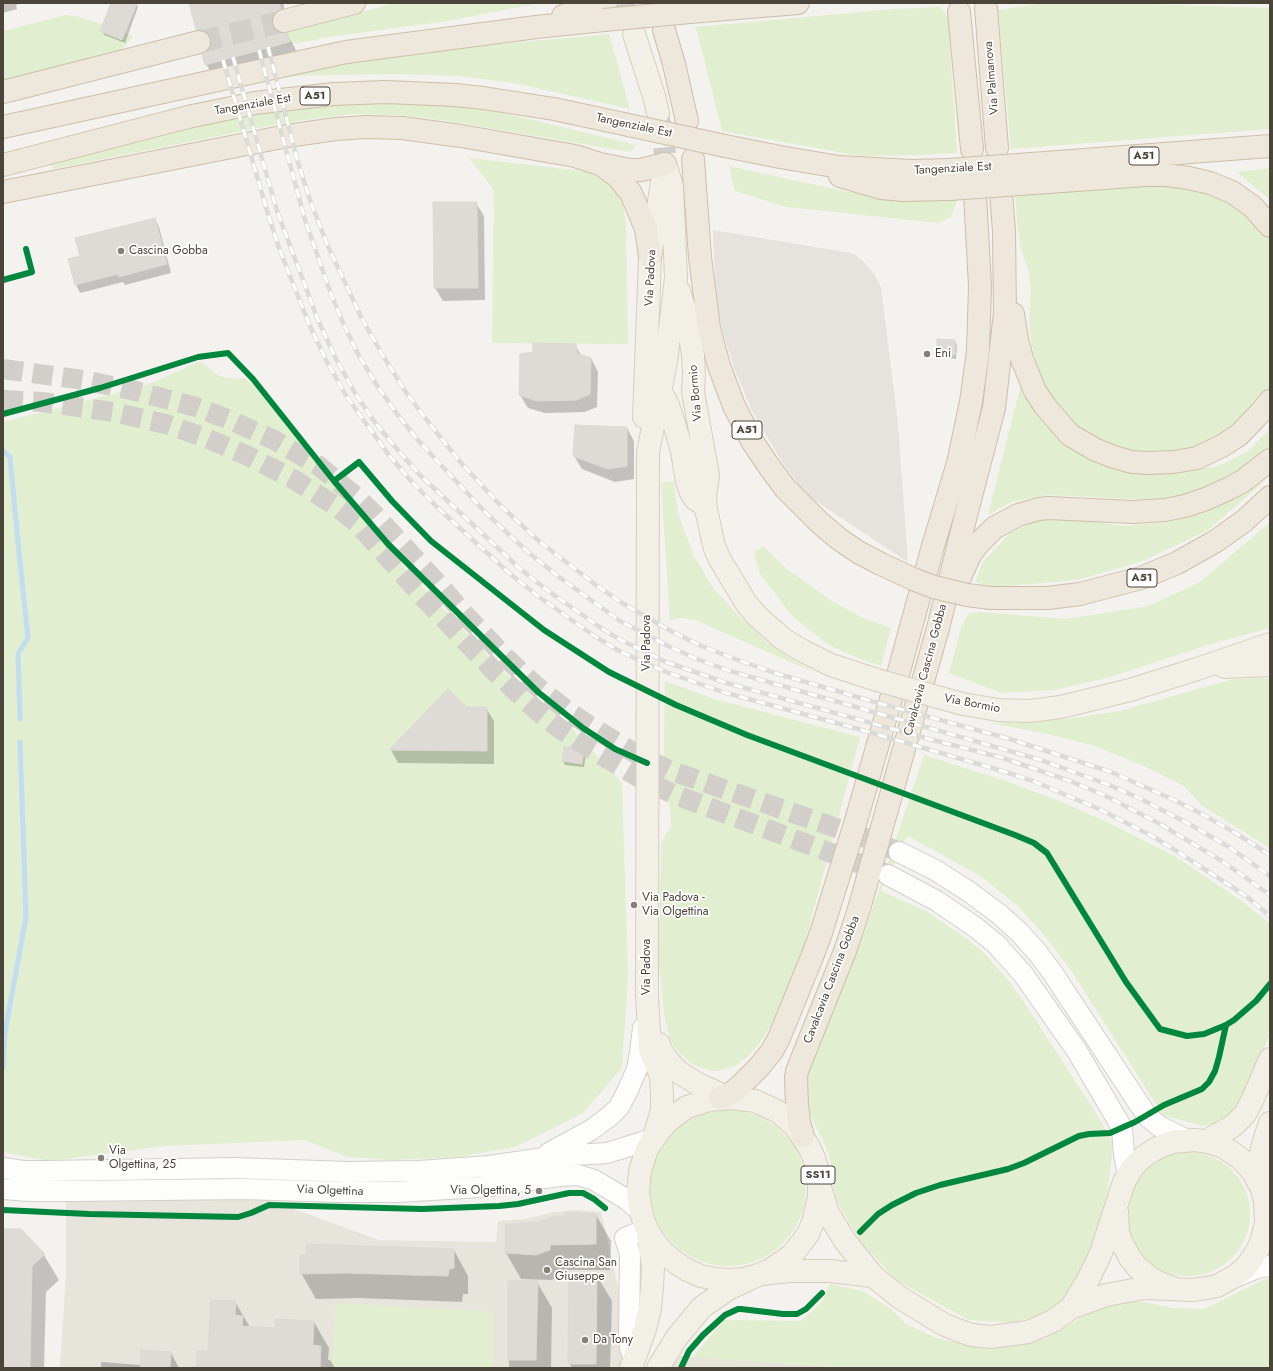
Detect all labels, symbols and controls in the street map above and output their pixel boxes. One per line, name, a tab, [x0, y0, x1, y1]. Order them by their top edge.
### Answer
street label: Via Palmanova	[982, 41, 1002, 115]
road number: A51	[300, 87, 330, 105]
street label: Tangenziale Est	[214, 91, 292, 119]
street label: Tangenziale Est	[595, 111, 673, 141]
road number: A51	[1129, 147, 1159, 165]
street label: Tangenziale Est	[914, 160, 992, 178]
place label: Cascina Gobba	[129, 244, 208, 258]
marker: Cascina Gobba	[116, 246, 126, 256]
street label: Via Padova	[642, 249, 660, 307]
place label: Eni	[935, 347, 951, 361]
marker: Eni	[922, 349, 932, 359]
street label: Via Bormio	[686, 364, 706, 422]
road number: A51	[732, 421, 762, 439]
road number: A51	[1127, 569, 1157, 587]
street label: Cavalcavia Cascina Gobba	[901, 603, 951, 737]
street label: Via Padova	[640, 615, 654, 671]
street label: Via Bormio	[943, 692, 1001, 716]
place label: Via Padova - Via Olgettina	[642, 891, 709, 919]
marker: Via Padova - Via Olgettina	[629, 900, 639, 910]
street label: Cavalcavia Cascina Gobba	[801, 914, 863, 1046]
street label: Via Padova	[640, 939, 654, 995]
place label: Via Olgettina, 25	[109, 1144, 176, 1172]
marker: Via Olgettina, 25	[96, 1153, 106, 1163]
road number: SS11	[801, 1166, 835, 1184]
street label: Via Olgettina	[296, 1183, 364, 1199]
place label: Via Olgettina, 5	[450, 1184, 531, 1198]
marker: Via Olgettina, 5	[534, 1186, 544, 1196]
place label: Cascina San Giuseppe	[555, 1256, 617, 1284]
marker: Cascina San Giuseppe	[542, 1265, 552, 1275]
place label: Da Tony	[593, 1333, 633, 1347]
marker: Da Tony	[580, 1335, 590, 1345]

